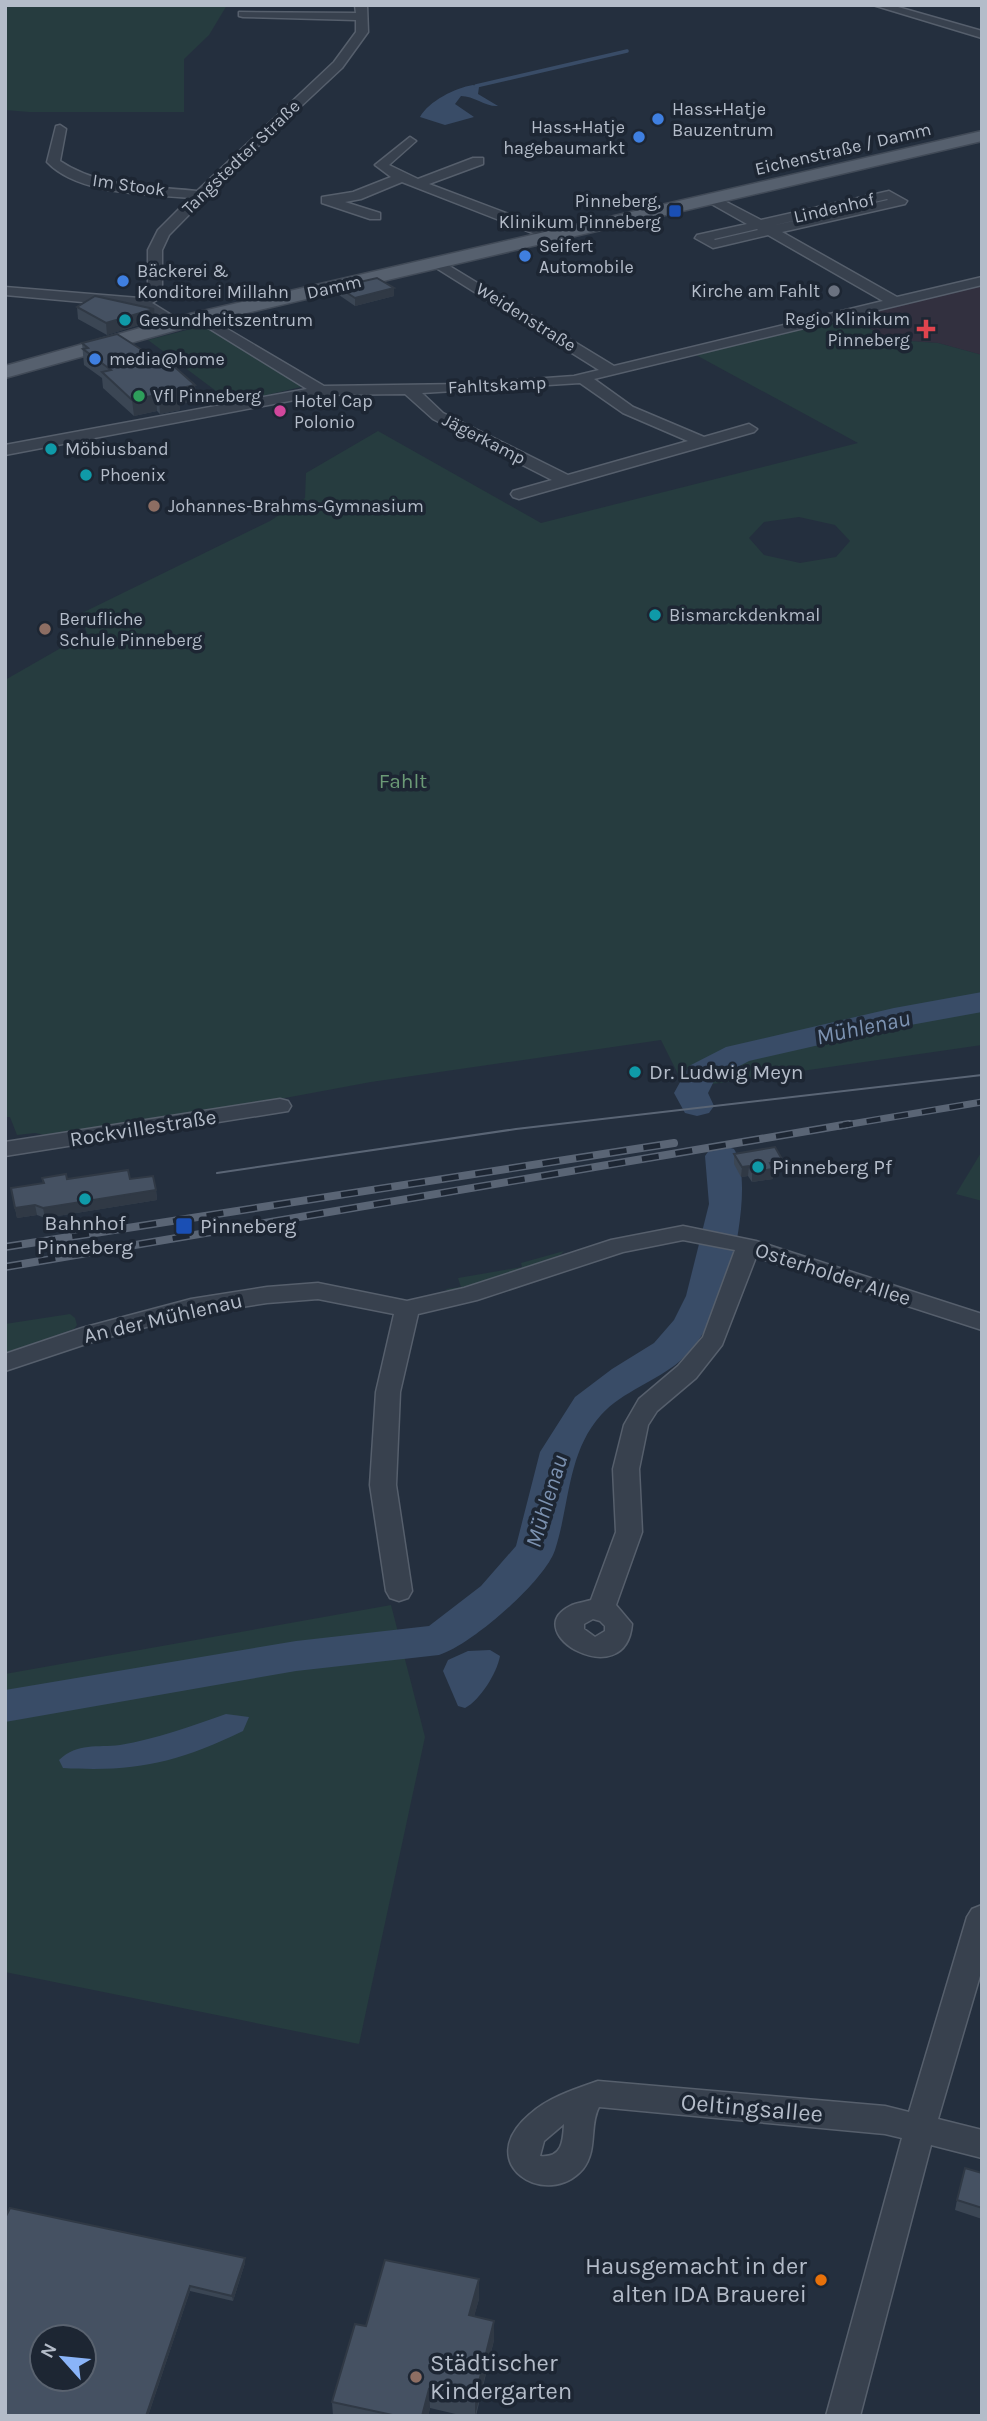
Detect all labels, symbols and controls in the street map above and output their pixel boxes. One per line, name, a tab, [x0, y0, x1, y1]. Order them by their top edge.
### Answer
street label: Tangstedter Straße	[177, 95, 305, 219]
place label: Hass+Hatje Bauzentrum	[672, 98, 774, 141]
marker: Hass+Hatje Bauzentrum	[650, 111, 666, 127]
place label: Hass+Hatje hagebaumarkt	[503, 116, 625, 159]
street label: Eichenstraße / Damm	[753, 118, 933, 180]
marker: Hass+Hatje hagebaumarkt	[631, 129, 647, 145]
street label: Im Stook	[91, 169, 167, 201]
street label: Lindenhof	[791, 188, 877, 228]
place label: Pinneberg, Klinikum Pinneberg	[499, 190, 661, 233]
marker: Pinneberg, Klinikum Pinneberg	[667, 203, 683, 219]
place label: Seifert Automobile	[539, 235, 634, 278]
marker: Seifert Automobile	[517, 248, 533, 264]
place label: Bäckerei & Konditorei Millahn	[137, 260, 289, 303]
street label: Damm	[305, 270, 363, 304]
marker: Bäckerei & Konditorei Millahn	[115, 273, 131, 289]
street label: Weidenstraße	[472, 278, 580, 356]
place label: Kirche am Fahlt	[691, 280, 820, 302]
marker: Kirche am Fahlt	[826, 283, 842, 299]
place label: Regio Klinikum Pinneberg	[785, 308, 910, 351]
place label: Gesundheitszentrum	[139, 309, 313, 331]
marker: Gesundheitszentrum	[117, 312, 133, 328]
marker: Regio Klinikum Pinneberg	[916, 319, 936, 339]
place label: media@home	[109, 348, 225, 370]
marker: media@home	[87, 351, 103, 367]
street label: Fahltskamp	[447, 371, 547, 399]
place label: Vfl Pinneberg	[153, 385, 261, 407]
marker: Vfl Pinneberg	[131, 388, 147, 404]
place label: Hotel Cap Polonio	[294, 390, 373, 433]
marker: Hotel Cap Polonio	[272, 403, 288, 419]
street label: Jägerkamp	[439, 409, 529, 469]
place label: Möbiusband	[65, 438, 169, 460]
marker: Möbiusband	[43, 441, 59, 457]
place label: Phoenix	[100, 464, 165, 486]
marker: Phoenix	[78, 467, 94, 483]
place label: Johannes-Brahms-Gymnasium	[168, 495, 424, 517]
marker: Johannes-Brahms-Gymnasium	[146, 498, 162, 514]
place label: Bismarckdenkmal	[669, 604, 820, 626]
marker: Bismarckdenkmal	[647, 607, 663, 623]
place label: Berufliche Schule Pinneberg	[59, 608, 202, 651]
marker: Berufliche Schule Pinneberg	[37, 621, 53, 637]
park label: Fahlt	[379, 769, 427, 793]
water label: Mühlenau	[814, 1004, 913, 1051]
place label: Dr. Ludwig Meyn	[649, 1060, 804, 1084]
marker: Dr. Ludwig Meyn	[627, 1064, 643, 1080]
street label: Rockvillestraße	[68, 1105, 218, 1151]
place label: Pinneberg Pf	[772, 1155, 893, 1179]
marker: Pinneberg Pf	[750, 1159, 766, 1175]
marker: Bahnhof Pinneberg	[77, 1191, 93, 1207]
place label: Bahnhof Pinneberg	[37, 1211, 133, 1259]
place label: Pinneberg	[200, 1214, 296, 1238]
marker: Pinneberg	[174, 1216, 194, 1236]
street label: Osterholder Allee	[752, 1238, 914, 1310]
street label: An der Mühlenau	[81, 1288, 245, 1348]
water label: Mühlenau	[520, 1451, 573, 1551]
street label: Oeltingsallee	[680, 2088, 824, 2128]
place label: Hausgemacht in der alten IDA Brauerei	[585, 2252, 807, 2308]
marker: Hausgemacht in der alten IDA Brauerei	[813, 2272, 829, 2288]
north arrow	[28, 2323, 98, 2393]
text: N	[36, 2340, 62, 2362]
place label: Städtischer Kindergarten	[430, 2349, 572, 2405]
marker: Städtischer Kindergarten	[408, 2369, 424, 2385]

